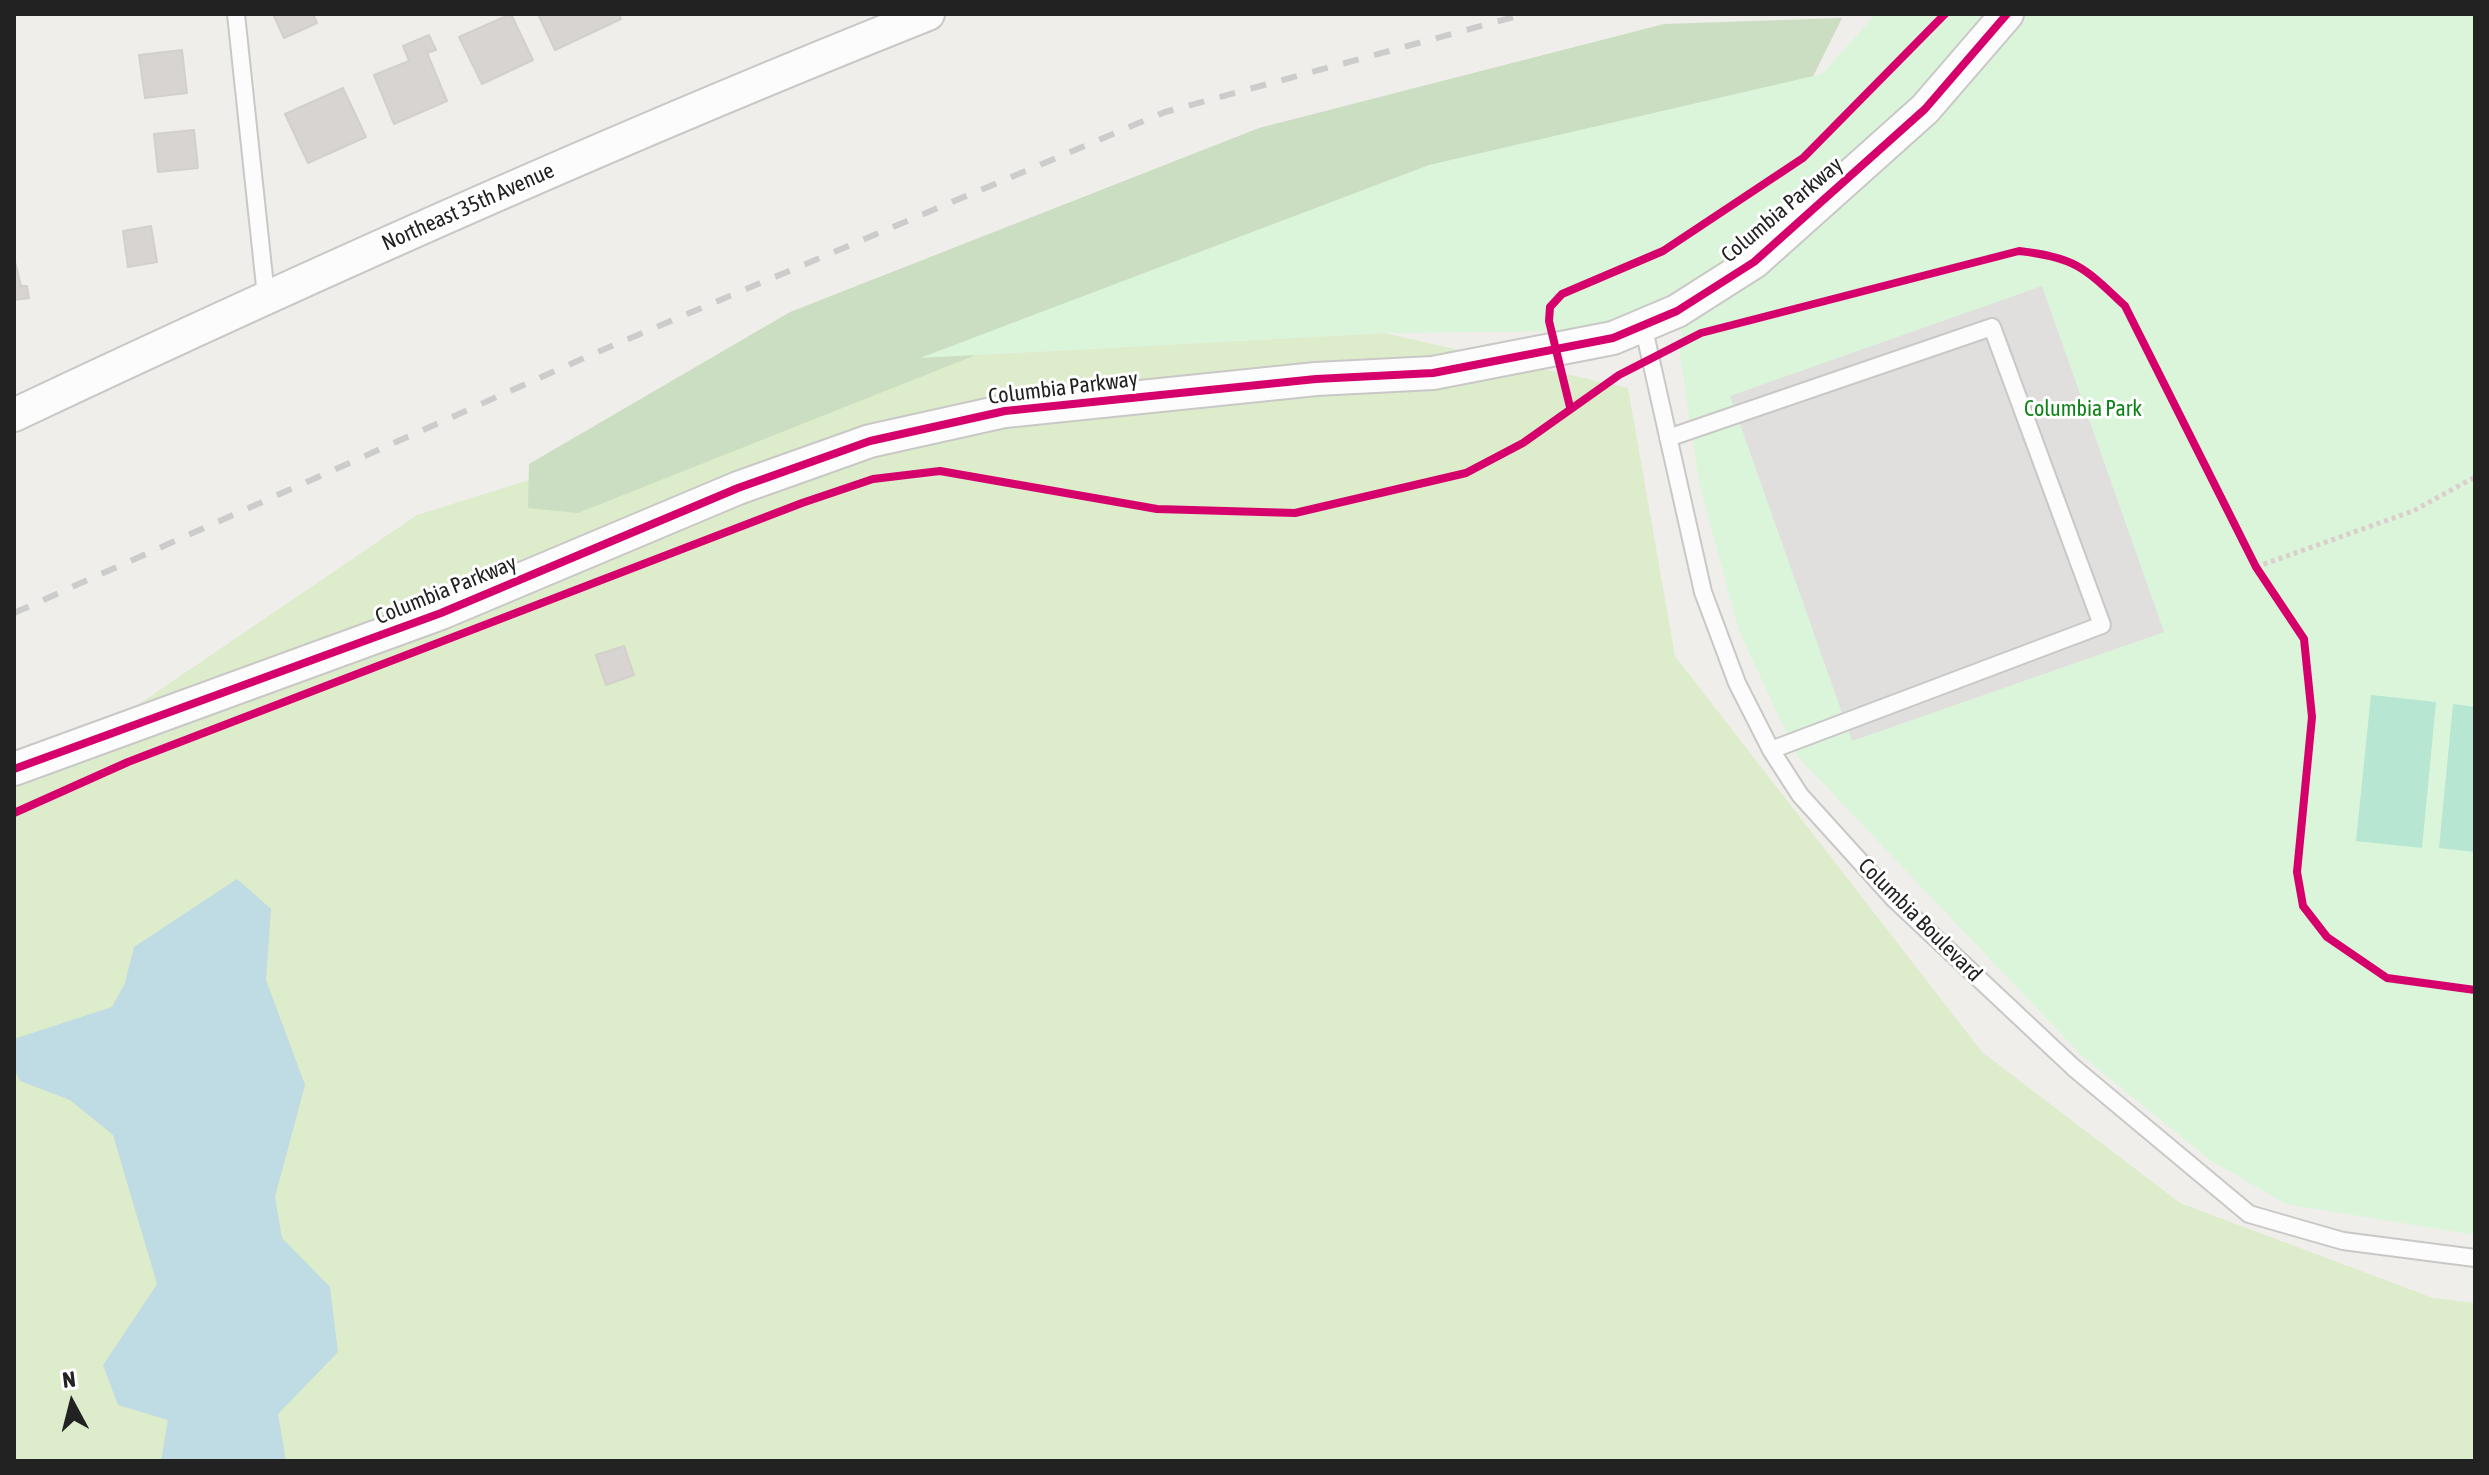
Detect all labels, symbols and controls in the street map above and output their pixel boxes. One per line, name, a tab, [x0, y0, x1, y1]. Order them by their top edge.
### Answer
street label: Columbia Parkway	[1716, 152, 1848, 268]
street label: Northeast 35th Avenue	[378, 157, 558, 257]
street label: Columbia Parkway	[987, 366, 1139, 410]
park label: Columbia Park	[2024, 396, 2142, 422]
street label: Columbia Parkway	[371, 550, 521, 630]
street label: Columbia Boulevard	[1853, 853, 1987, 987]
north arrow	[32, 1363, 112, 1443]
text: N	[61, 1365, 77, 1393]

